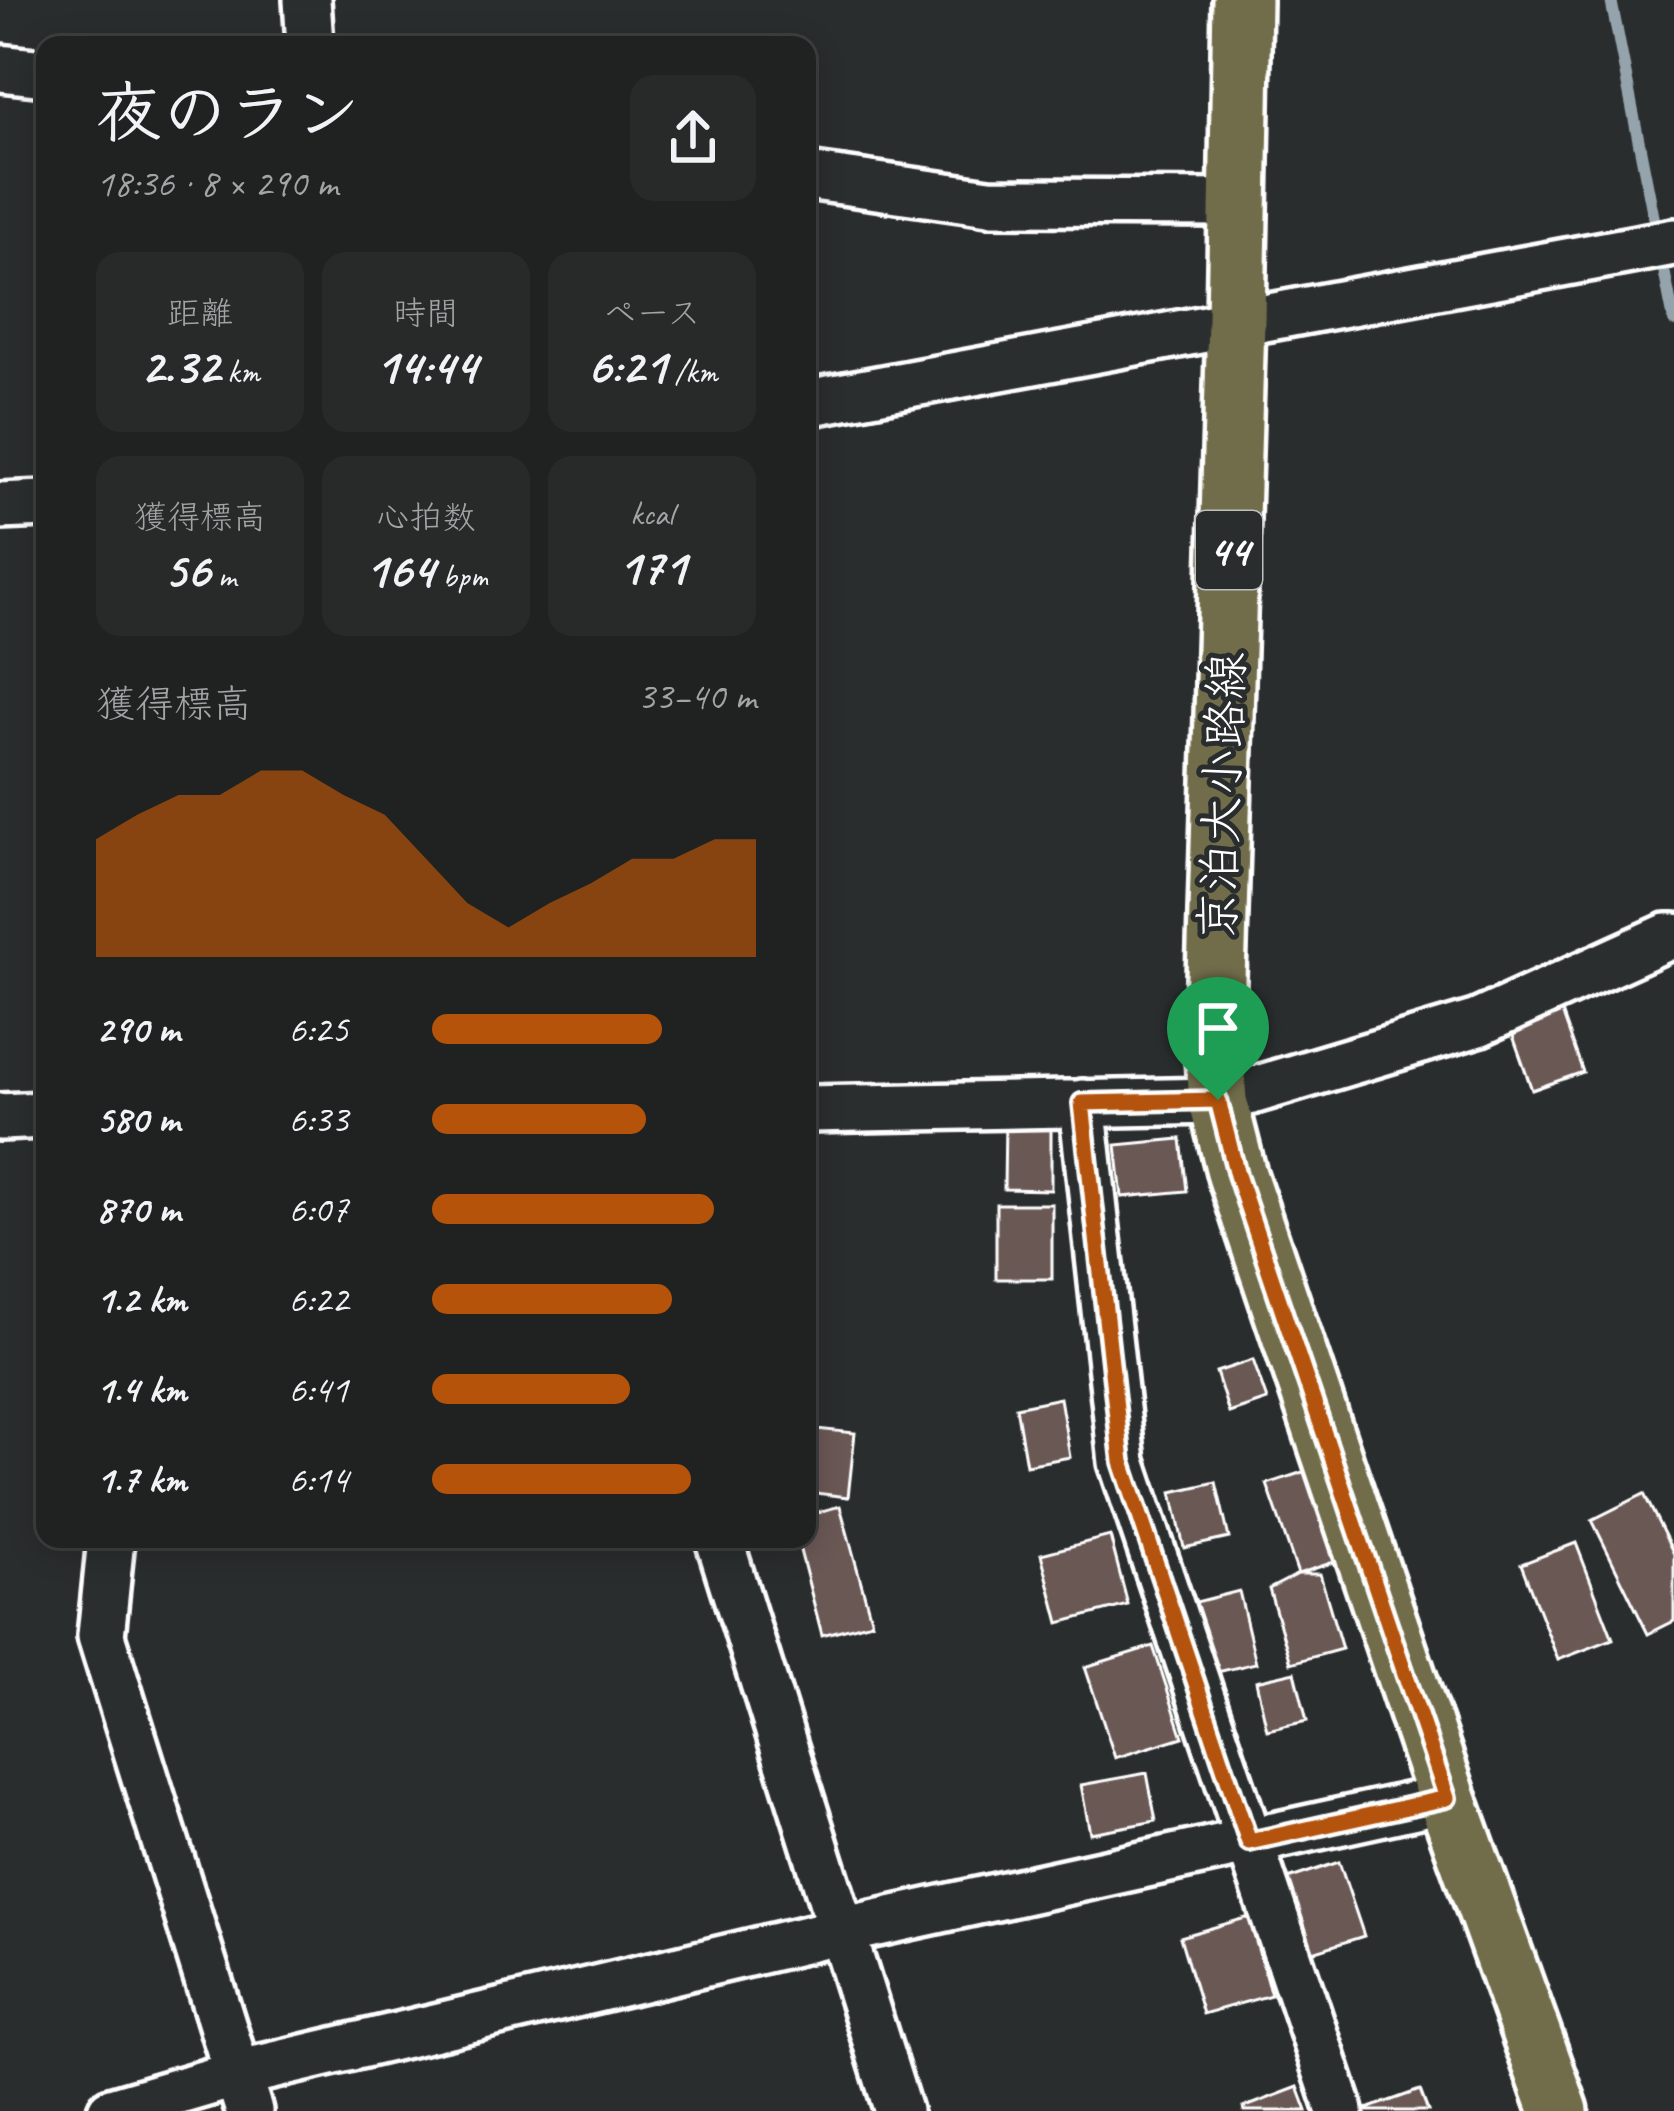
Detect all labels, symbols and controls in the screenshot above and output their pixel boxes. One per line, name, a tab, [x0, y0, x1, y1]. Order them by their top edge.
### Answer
text: 夜のラン	[96, 72, 360, 155]
button: share	[630, 75, 756, 201]
text: 18:36 · 8 × 290 m	[96, 159, 338, 208]
text: 距離	[167, 292, 233, 334]
text: 時間	[393, 292, 459, 334]
text: ペース	[603, 292, 701, 334]
text: 2.32	[140, 334, 219, 398]
text: 14:44	[375, 334, 477, 398]
text: 6:21	[586, 334, 666, 398]
text: km	[219, 351, 260, 393]
text: /km	[666, 351, 718, 393]
text: kcal	[630, 493, 674, 535]
text: 獲得標高	[134, 496, 266, 538]
text: 心拍数	[377, 496, 476, 538]
road number: 44	[1196, 511, 1262, 589]
text: 171	[618, 535, 686, 599]
text: 56	[164, 538, 210, 602]
text: 164	[364, 538, 434, 602]
text: m	[210, 555, 236, 597]
text: bpm	[434, 555, 488, 597]
street label: 京泊大小路線	[1187, 651, 1257, 941]
text: 33–40 m	[637, 672, 756, 721]
text: 獲得標高	[96, 680, 252, 729]
pin	[1167, 977, 1269, 1100]
icon: arrive	[1185, 995, 1251, 1061]
text: 290 m	[96, 1005, 180, 1054]
text: 6:25	[288, 1005, 348, 1054]
text: 580 m	[96, 1095, 180, 1144]
text: 6:33	[288, 1095, 348, 1144]
text: 870 m	[96, 1185, 180, 1234]
text: 6:07	[288, 1185, 348, 1234]
text: 1.2 km	[96, 1275, 187, 1324]
text: 6:22	[288, 1275, 348, 1324]
text: 1.4 km	[96, 1365, 187, 1414]
text: 6:41	[288, 1365, 348, 1414]
text: 1.7 km	[96, 1455, 187, 1504]
text: 6:14	[288, 1455, 348, 1504]

